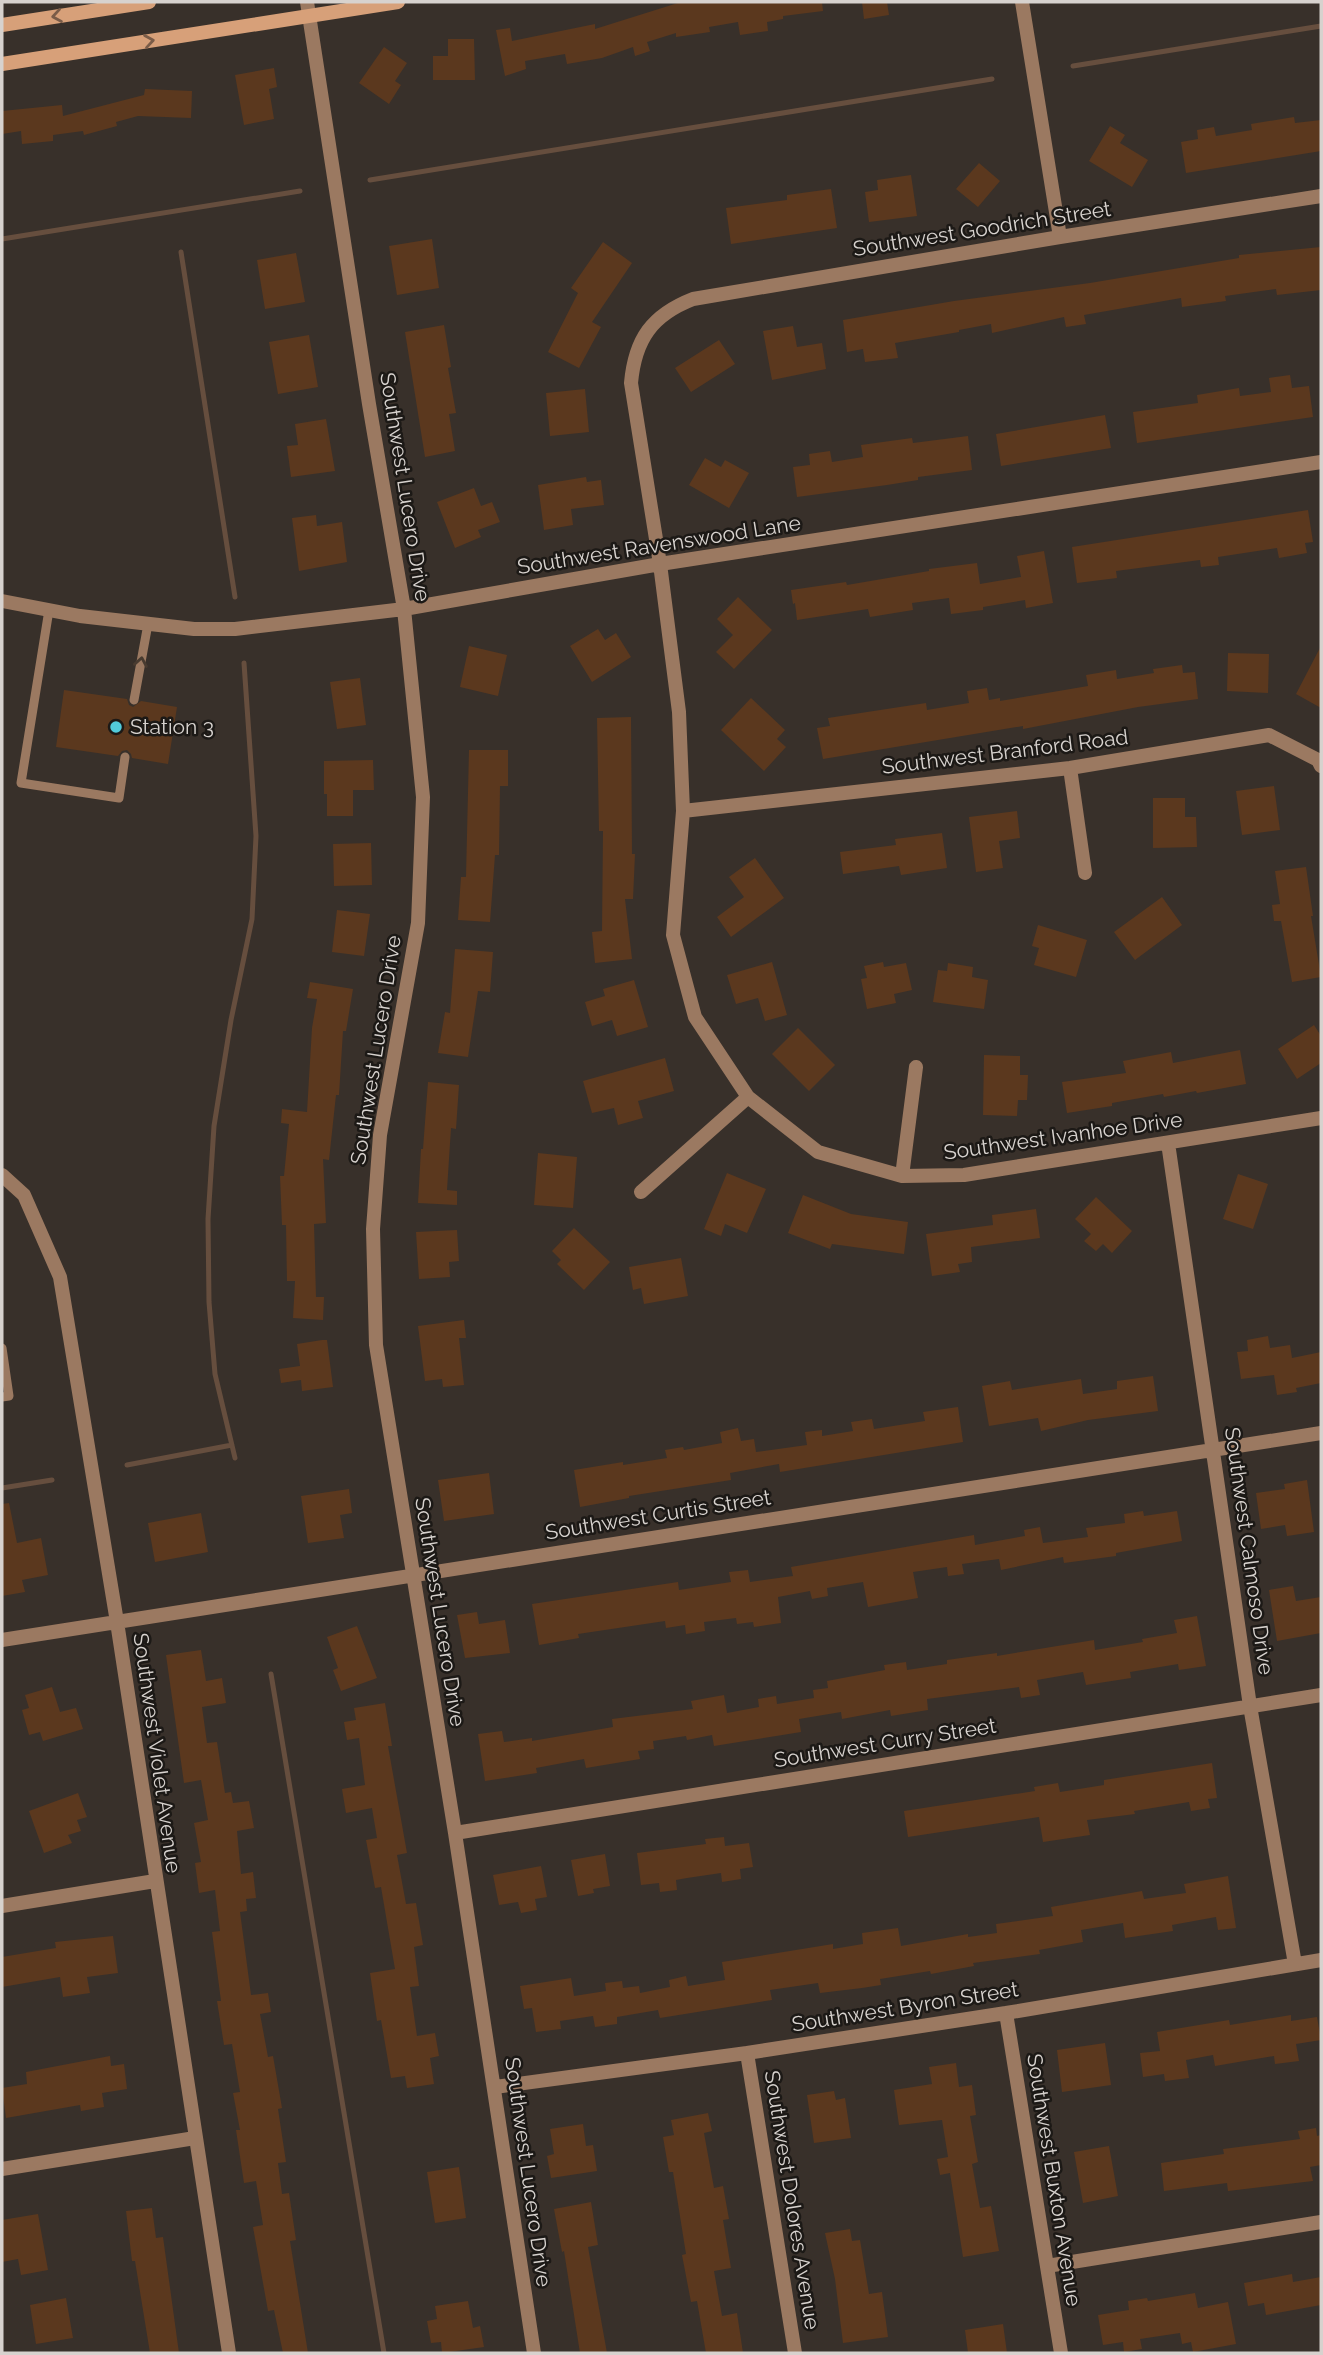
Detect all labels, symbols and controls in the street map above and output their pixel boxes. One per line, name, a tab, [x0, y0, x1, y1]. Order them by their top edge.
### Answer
one-way arrow	[51, 8, 63, 23]
one-way arrow	[143, 34, 155, 49]
street label: Southwest Goodrich Street	[851, 196, 1113, 261]
street label: Southwest Lucero Drive	[375, 371, 436, 603]
street label: Southwest Ravenswood Lane	[515, 510, 802, 579]
one-way arrow	[133, 656, 148, 668]
place label: Station 3	[130, 714, 214, 739]
marker: Station 3	[108, 719, 124, 735]
street label: Southwest Branford Road	[880, 724, 1130, 779]
street label: Southwest Lucero Drive	[345, 934, 406, 1166]
street label: Southwest Ivanhoe Drive	[942, 1106, 1184, 1165]
street label: Southwest Calmoso Drive	[1220, 1426, 1279, 1676]
street label: Southwest Curtis Street	[543, 1484, 772, 1545]
street label: Southwest Lucero Drive	[410, 1496, 471, 1728]
street label: Southwest Violet Avenue	[128, 1631, 187, 1875]
street label: Southwest Curry Street	[772, 1713, 998, 1772]
street label: Southwest Byron Street	[790, 1976, 1020, 2037]
street label: Southwest Buxton Avenue	[1022, 2052, 1087, 2308]
street label: Southwest Lucero Drive	[500, 2055, 557, 2288]
street label: Southwest Dolores Avenue	[760, 2069, 825, 2331]

